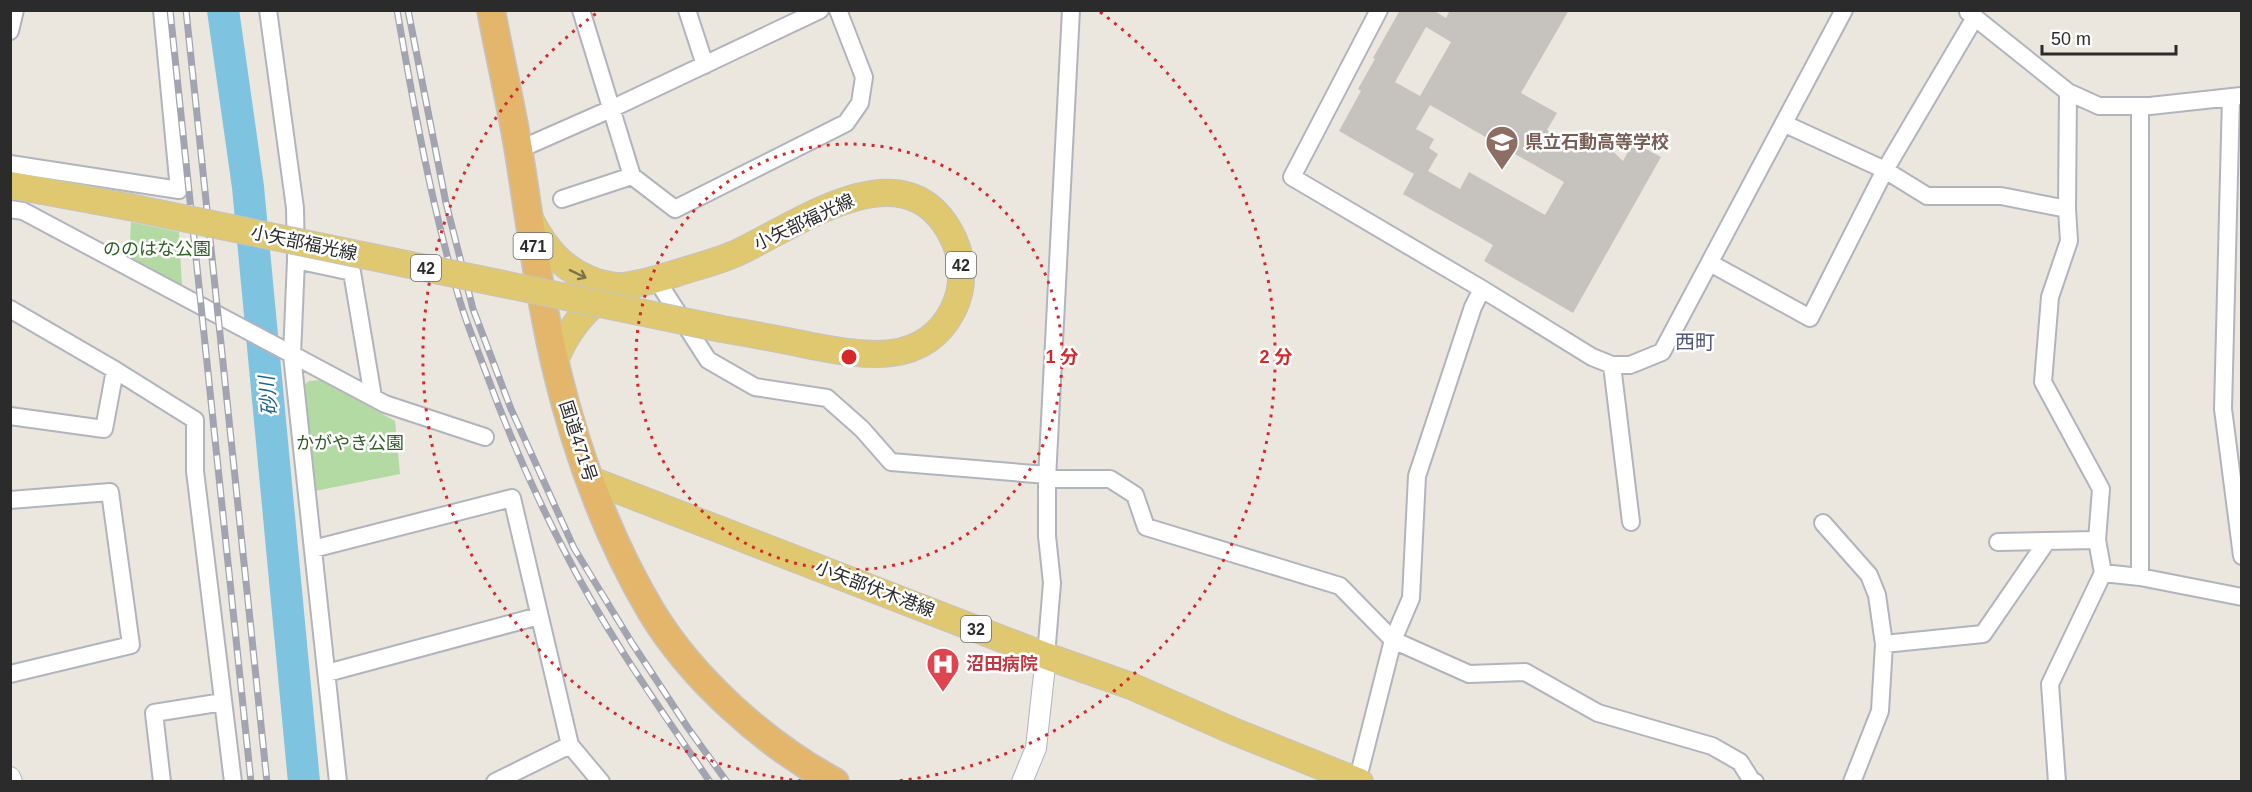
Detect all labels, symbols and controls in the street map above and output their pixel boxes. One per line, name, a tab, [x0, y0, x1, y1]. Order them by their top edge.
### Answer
scale bar	[2042, 18, 2176, 56]
text: 50 m	[2051, 29, 2091, 49]
school or university icon: 県立石動高等学校	[1484, 124, 1520, 171]
place label: 県立石動高等学校	[1525, 132, 1669, 152]
street label: 小矢部福光線	[751, 190, 857, 254]
street label: 小矢部福光線	[249, 222, 359, 264]
road number: 471	[514, 233, 552, 259]
park label: ののはな公園	[103, 239, 211, 259]
road number: 42	[946, 252, 976, 278]
road number: 42	[411, 255, 441, 281]
one-way arrow	[569, 269, 587, 281]
district label: 西町	[1675, 331, 1715, 353]
centre of rings	[839, 347, 859, 367]
text: 1 分	[1045, 347, 1079, 367]
text: 2 分	[1259, 347, 1293, 367]
water label: 砂川	[255, 373, 281, 417]
street label: 国道471号	[556, 398, 600, 484]
park label: かがやき公園	[296, 433, 404, 453]
street label: 小矢部伏木港線	[813, 557, 937, 621]
road number: 32	[961, 616, 991, 642]
hospital icon: 沼田病院	[925, 646, 961, 693]
place label: 沼田病院	[966, 654, 1038, 674]

